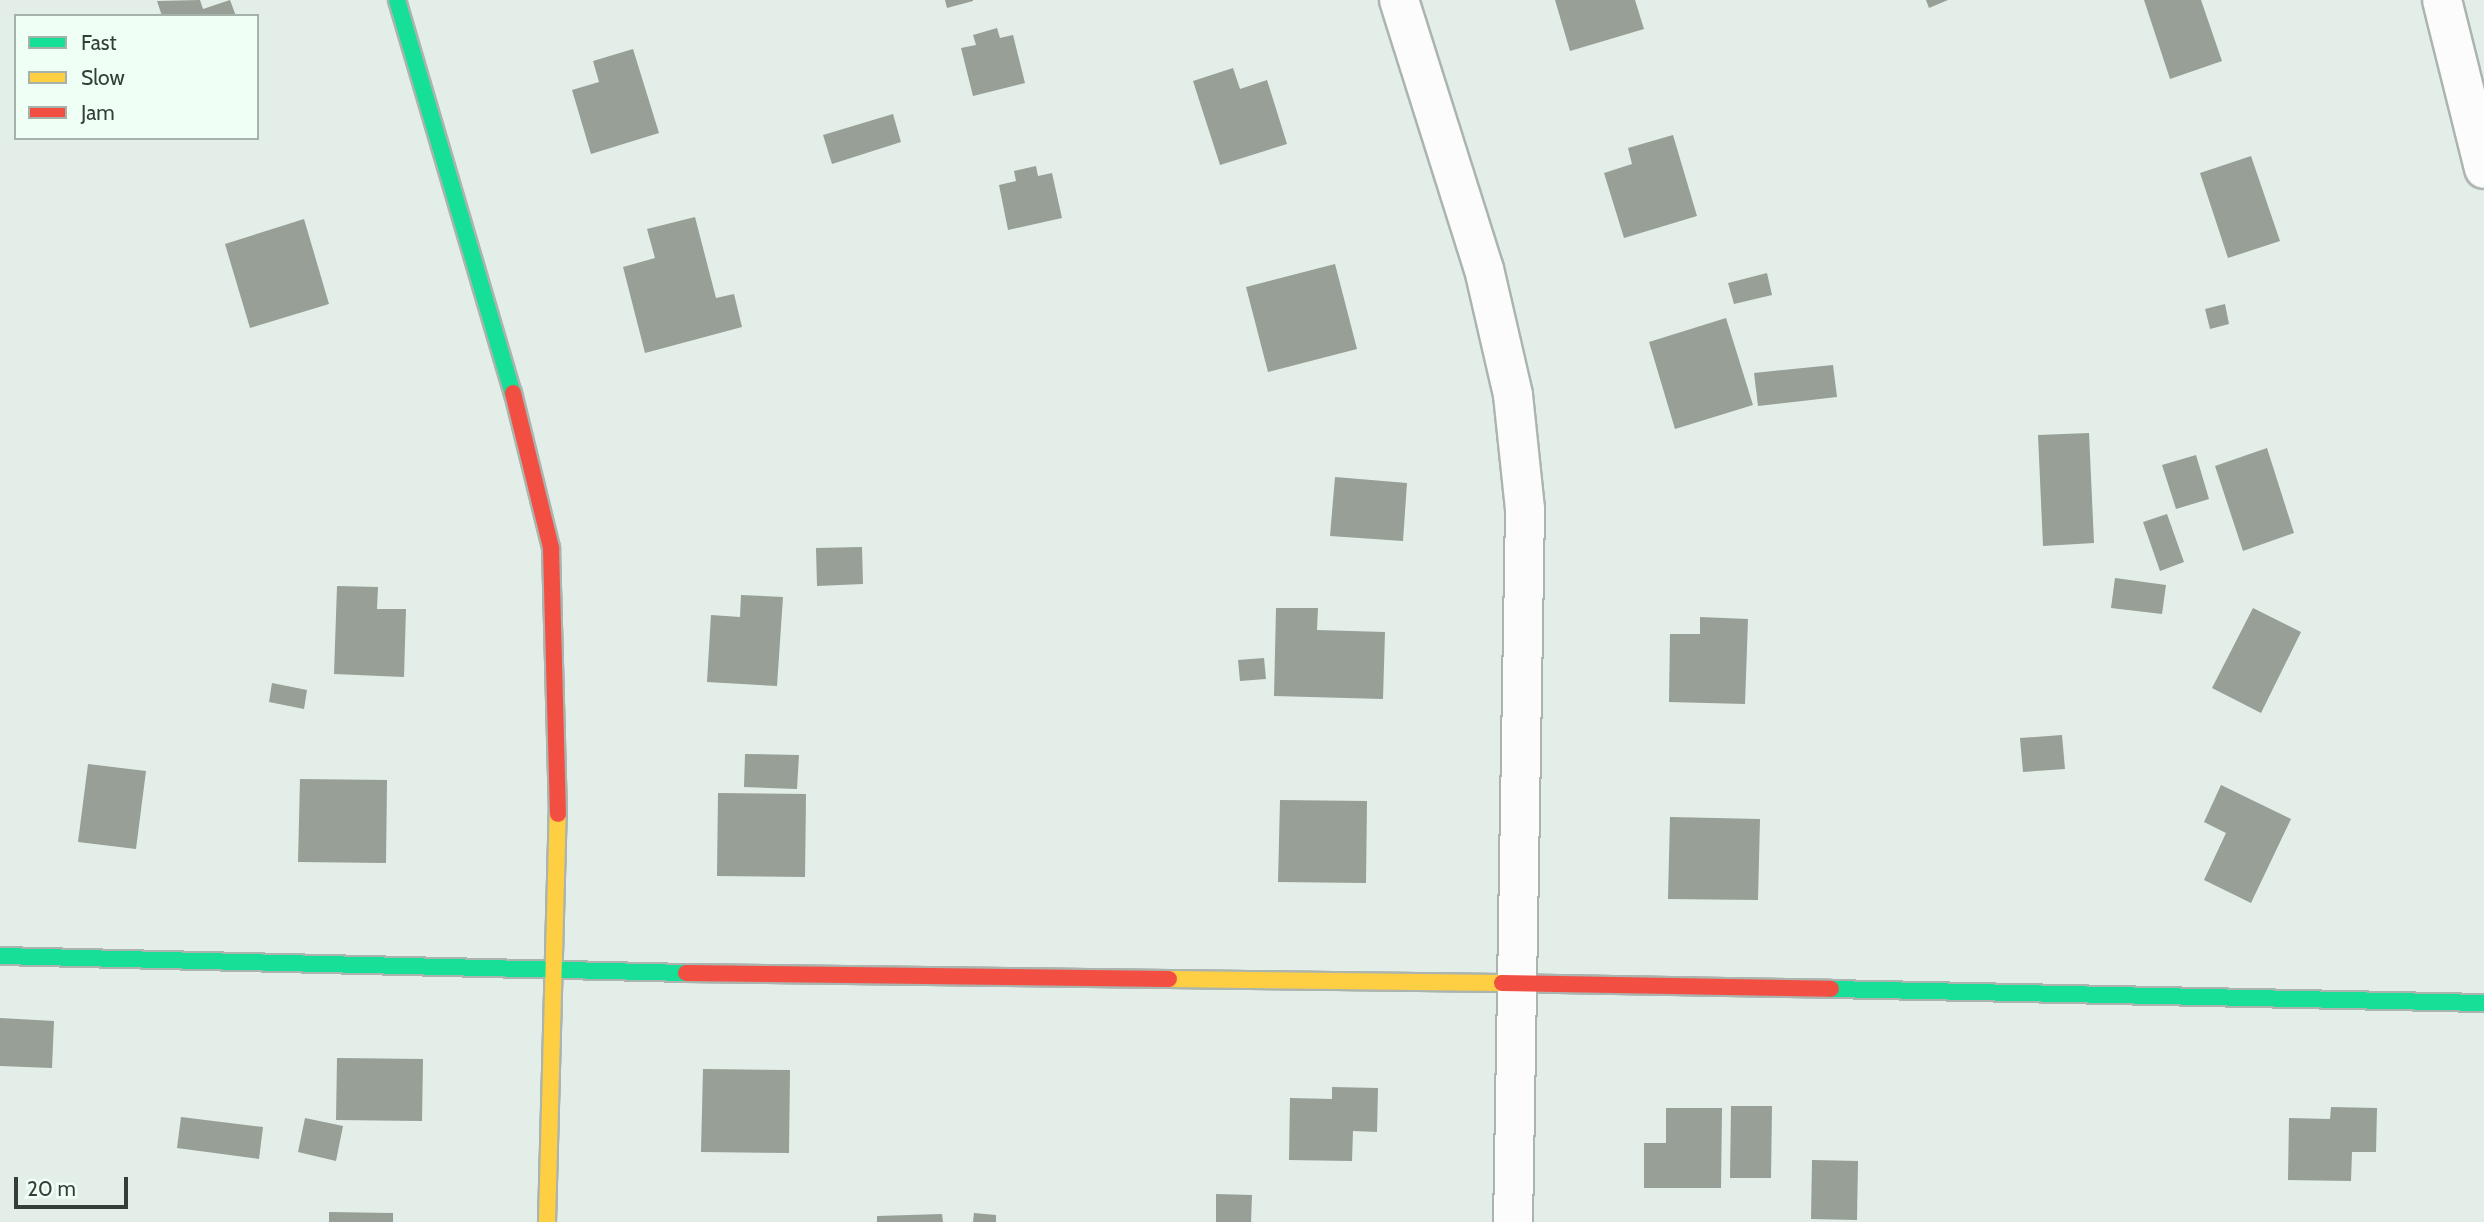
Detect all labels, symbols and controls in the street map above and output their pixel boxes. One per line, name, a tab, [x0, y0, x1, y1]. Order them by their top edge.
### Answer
legend	[14, 14, 259, 140]
text: Fast	[81, 30, 117, 55]
text: Slow	[81, 65, 125, 90]
text: Jam	[81, 100, 115, 125]
scale bar	[18, 1162, 131, 1206]
text: 20 m	[27, 1176, 76, 1201]

